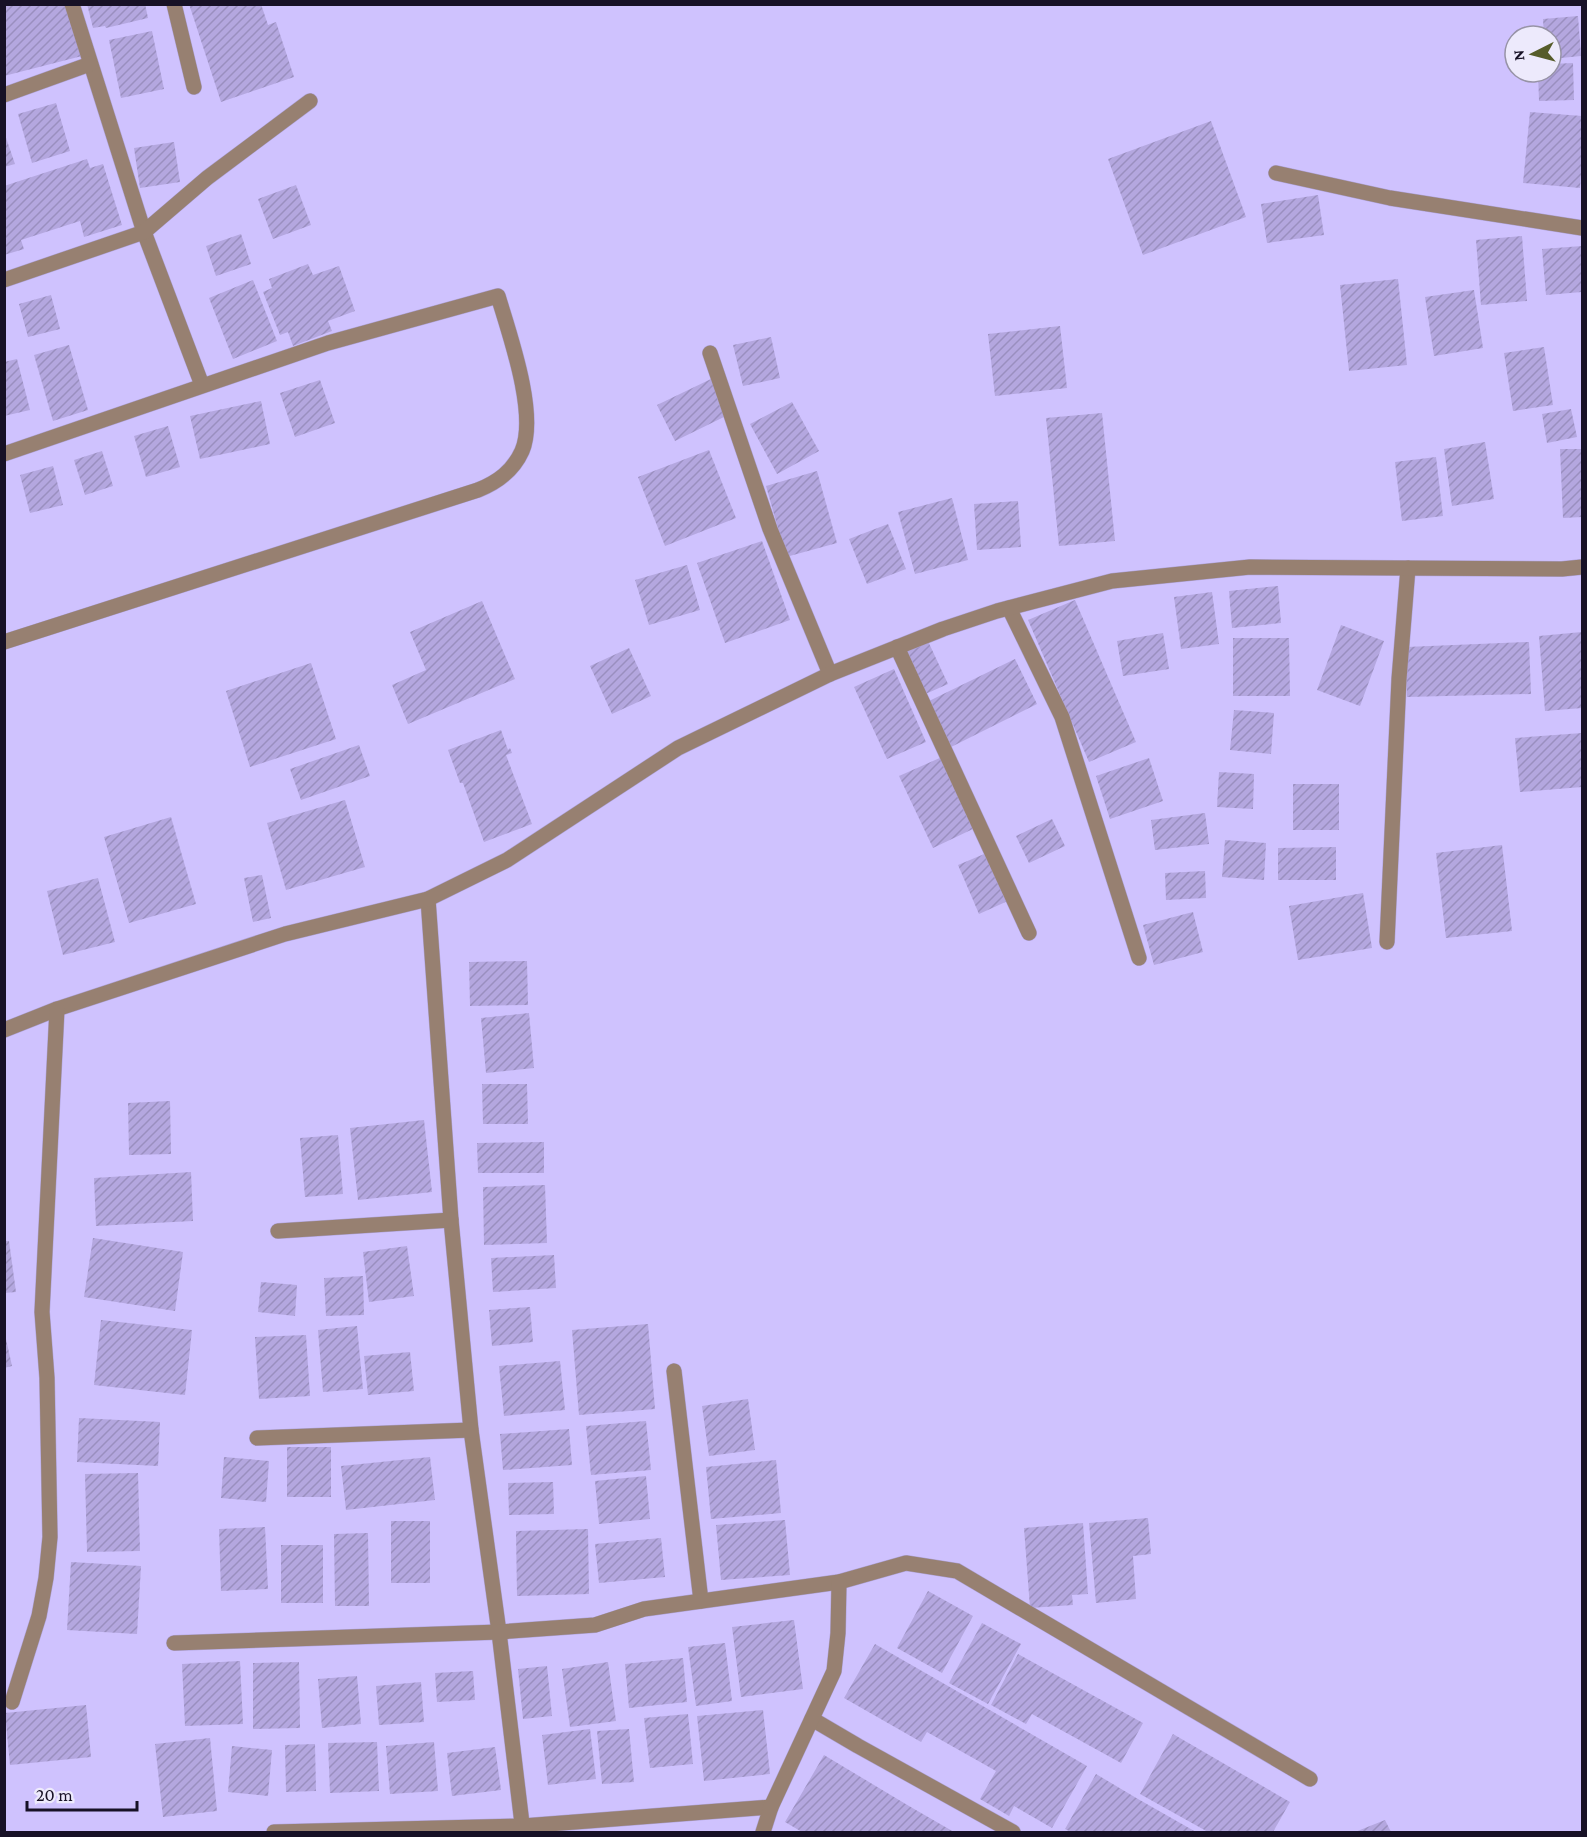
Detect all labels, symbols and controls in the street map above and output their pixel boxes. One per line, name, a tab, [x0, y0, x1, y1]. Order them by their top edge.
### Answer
north arrow	[1503, 24, 1563, 84]
text: N	[1510, 49, 1528, 62]
scale bar	[27, 1774, 136, 1812]
text: 20 m	[36, 1785, 73, 1805]

